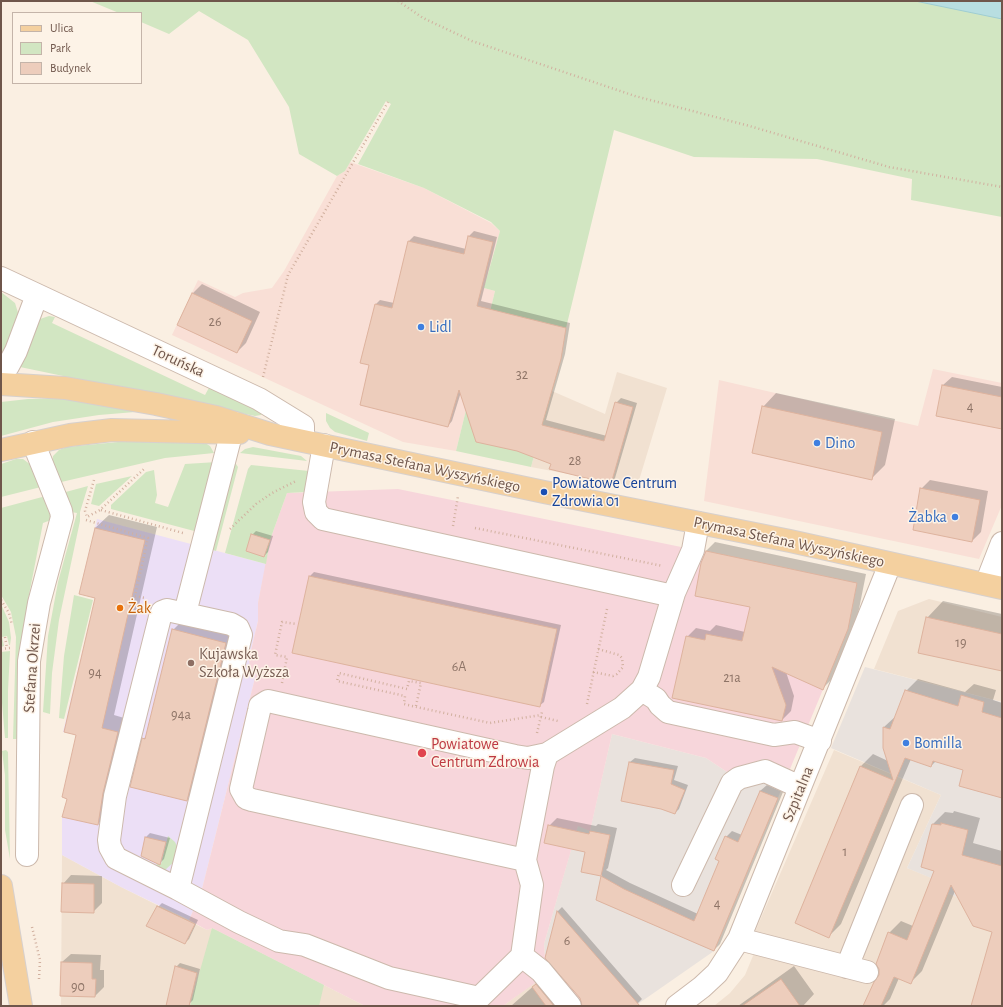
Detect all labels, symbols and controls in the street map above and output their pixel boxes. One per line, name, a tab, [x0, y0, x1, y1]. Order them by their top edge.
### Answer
legend	[12, 12, 142, 84]
text: Ulica	[50, 22, 73, 34]
text: Park	[50, 42, 71, 54]
text: Budynek	[50, 62, 91, 74]
house number: 26	[209, 314, 221, 330]
place label: Lidl	[429, 317, 452, 337]
marker: Lidl	[416, 322, 426, 332]
street label: Toruńska	[148, 340, 208, 382]
house number: 32	[516, 367, 528, 383]
house number: 4	[967, 399, 973, 415]
place label: Dino	[825, 433, 855, 453]
street label: Prymasa Stefana Wyszyńskiego	[328, 437, 522, 497]
marker: Dino	[812, 438, 822, 448]
house number: 28	[568, 453, 582, 469]
place label: Powiatowe Centrum Zdrowia 01	[552, 473, 677, 511]
marker: Powiatowe Centrum Zdrowia 01	[539, 487, 549, 497]
place label: Żabka	[909, 507, 947, 527]
street label: Prymasa Stefana Wyszyńskiego	[692, 512, 886, 572]
marker: Żabka	[950, 512, 960, 522]
place label: Żak	[128, 598, 151, 618]
marker: Żak	[115, 603, 125, 613]
street label: Stefana Okrzei	[19, 622, 45, 714]
house number: 19	[955, 635, 967, 651]
place label: Kujawska Szkoła Wyższa	[199, 644, 289, 682]
marker: Kujawska Szkoła Wyższa	[186, 658, 196, 668]
house number: 6A	[452, 659, 466, 675]
house number: 94	[88, 665, 102, 681]
house number: 21a	[723, 670, 741, 686]
house number: 94a	[171, 707, 191, 723]
place label: Bomilla	[914, 733, 962, 753]
place label: Powiatowe Centrum Zdrowia	[431, 734, 539, 772]
marker: Bomilla	[901, 738, 911, 748]
marker: Powiatowe Centrum Zdrowia	[416, 747, 428, 759]
street label: Szpitalna	[778, 763, 818, 825]
house number: 1	[843, 844, 847, 860]
house number: 4	[714, 896, 720, 912]
house number: 6	[564, 933, 570, 949]
house number: 90	[71, 979, 85, 995]

